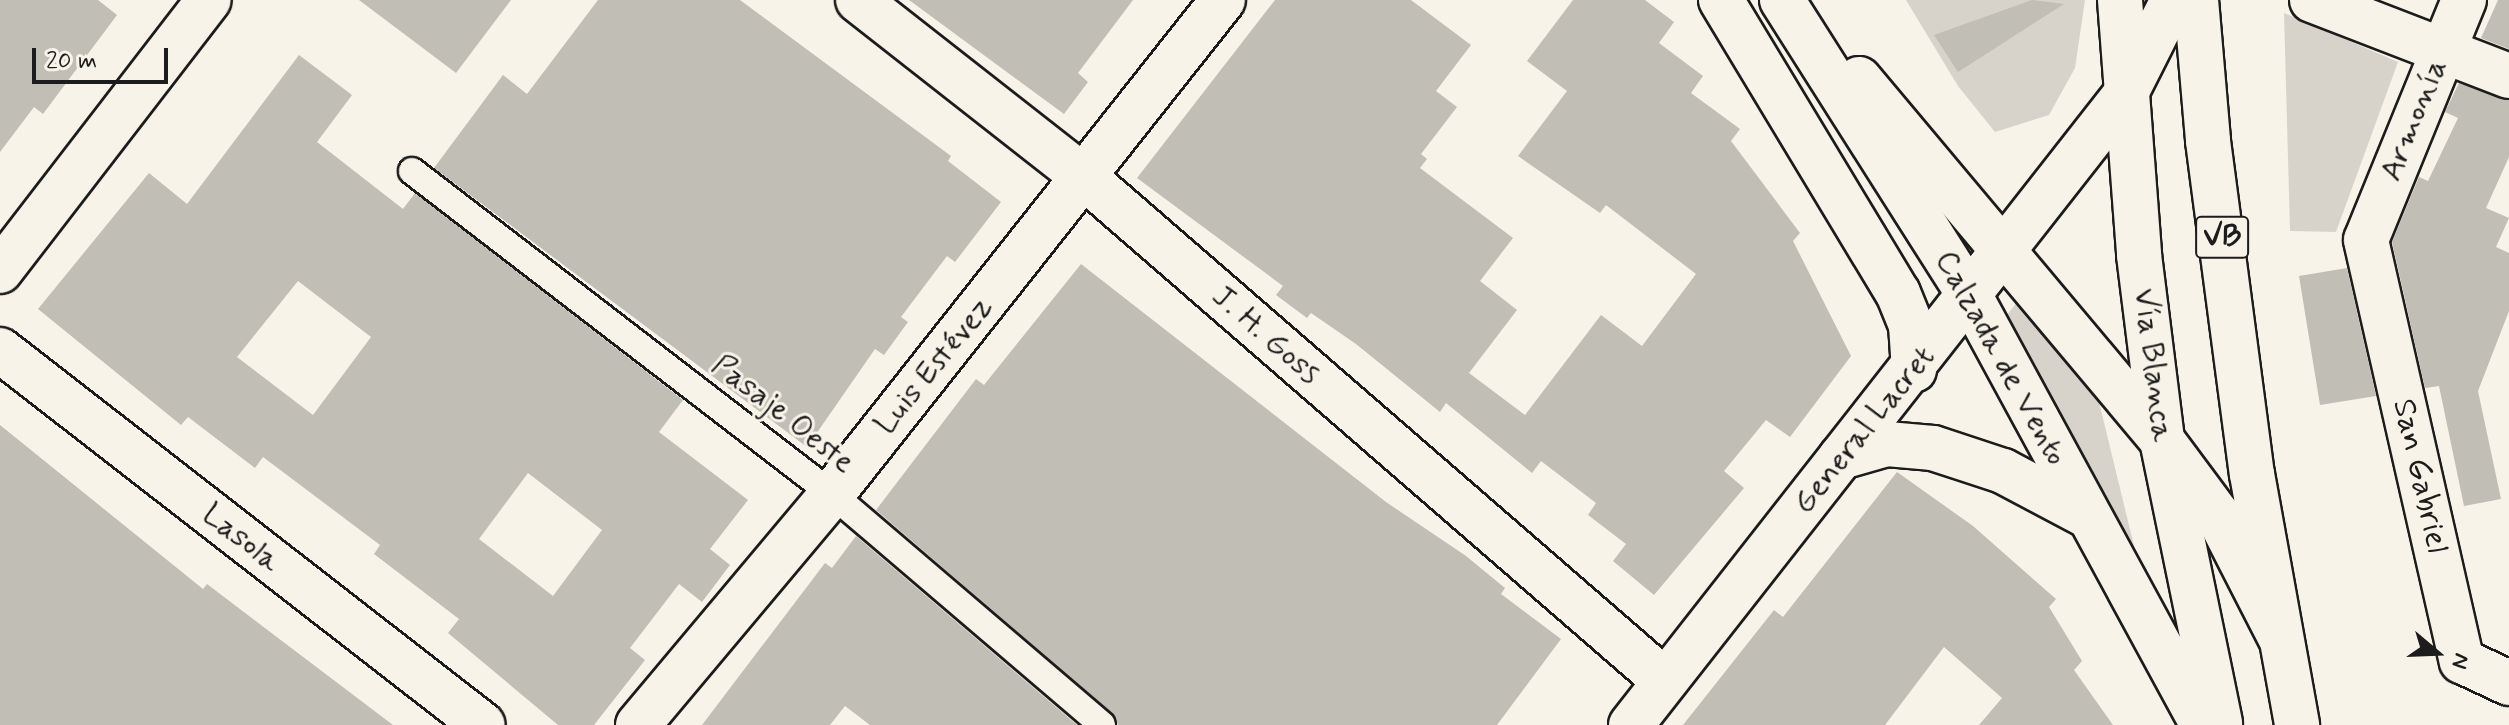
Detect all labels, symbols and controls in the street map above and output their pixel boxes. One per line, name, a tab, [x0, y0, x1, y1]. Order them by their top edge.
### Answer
scale bar	[36, 32, 172, 82]
text: 20 m	[46, 46, 97, 77]
street label: Armonía	[2372, 53, 2456, 187]
road number: VB	[2194, 211, 2250, 263]
street label: Calzada de Vento	[1926, 244, 2076, 472]
street label: J. H. Goss	[1204, 277, 1328, 393]
street label: Vía Blanca	[2125, 287, 2181, 443]
street label: Luis Estévez	[867, 289, 1001, 443]
street label: General Lacret	[1780, 333, 1948, 527]
street label: Pasaje Oeste	[704, 346, 862, 482]
street label: San Gabriel	[2383, 393, 2457, 559]
street label: Lasola	[194, 495, 288, 581]
north arrow	[2397, 613, 2477, 693]
text: N	[2444, 649, 2475, 672]

